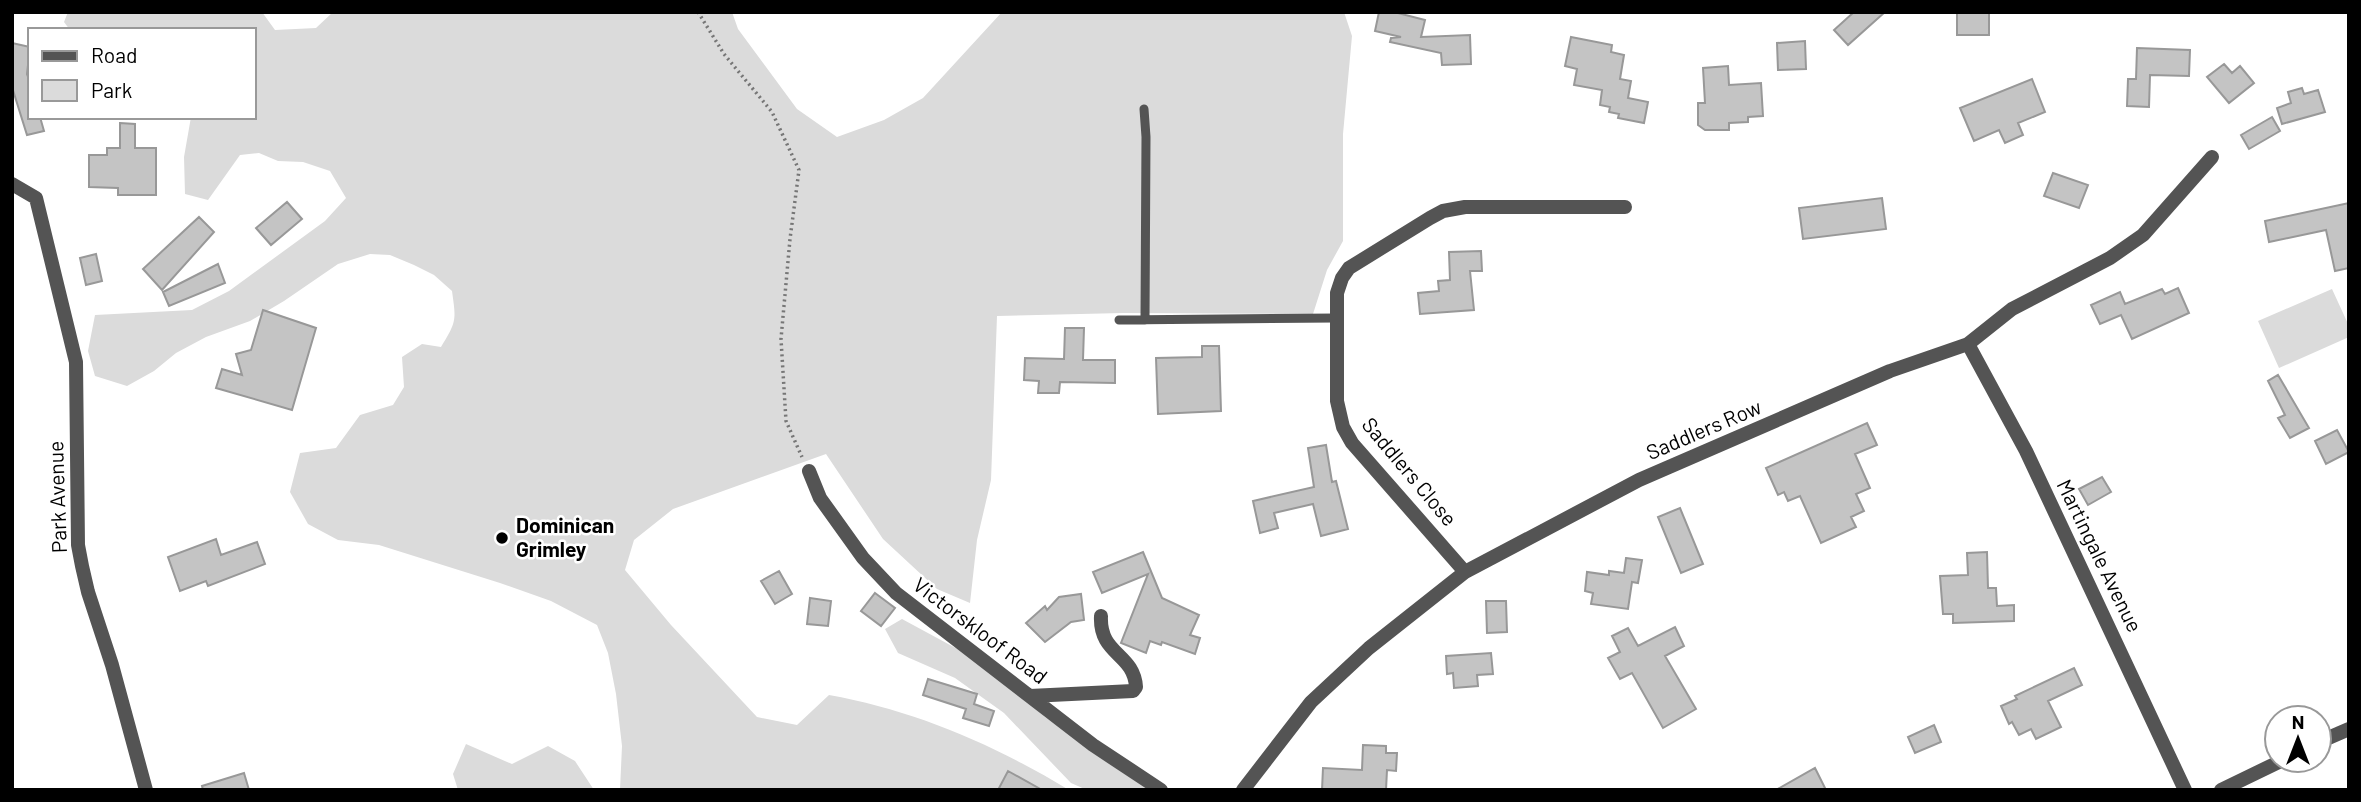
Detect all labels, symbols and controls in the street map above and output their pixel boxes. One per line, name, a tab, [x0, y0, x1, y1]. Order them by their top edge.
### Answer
legend	[28, 28, 256, 119]
text: Road	[91, 42, 137, 67]
text: Park	[91, 77, 132, 102]
street label: Saddlers Row	[1642, 393, 1765, 464]
street label: Saddlers Close	[1357, 412, 1463, 530]
street label: Park Avenue	[42, 441, 71, 554]
street label: Martingale Avenue	[2053, 475, 2148, 636]
place label: Dominican Grimley	[516, 512, 614, 561]
marker: Dominican Grimley	[494, 530, 510, 546]
street label: Victorskloof Road	[909, 571, 1053, 688]
north arrow	[2263, 704, 2333, 774]
text: N	[2292, 710, 2304, 733]

